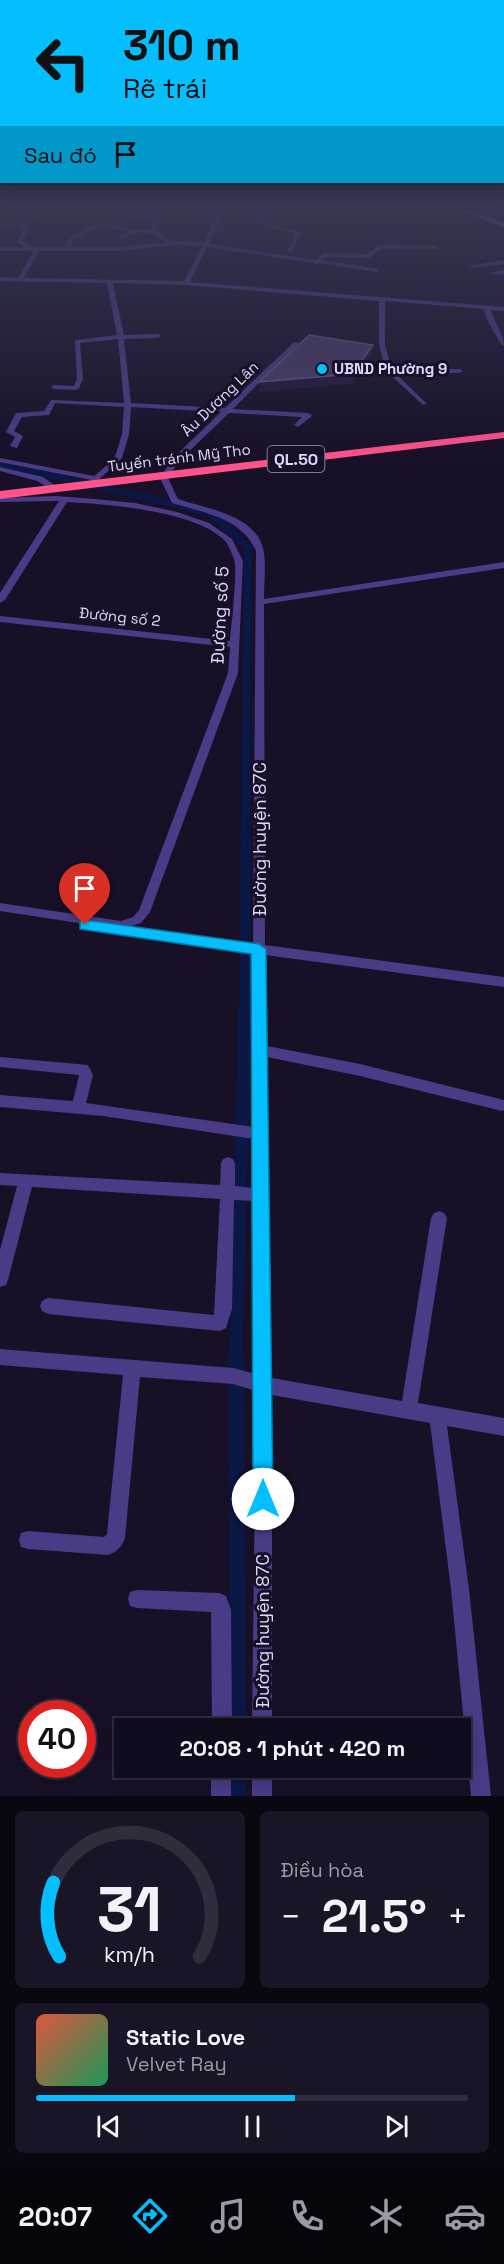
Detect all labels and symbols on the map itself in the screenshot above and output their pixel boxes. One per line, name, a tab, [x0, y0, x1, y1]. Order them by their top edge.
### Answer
street label: Âu Dương Lân	[177, 357, 262, 440]
place label: UBND Phường 9	[334, 359, 447, 378]
marker: UBND Phường 9	[315, 362, 329, 376]
street label: Tuyến tránh Mỹ Tho	[106, 439, 252, 476]
road number: QL.50	[268, 446, 324, 472]
street label: Đường số 5	[205, 565, 234, 664]
street label: Đường số 2	[78, 603, 162, 630]
street label: Đường huyện 87C	[248, 762, 271, 916]
pin	[59, 863, 110, 925]
position arrow	[231, 1467, 295, 1531]
street label: Đường huyện 87C	[251, 1554, 274, 1708]
speed limit sign: 40	[18, 1700, 96, 1778]

